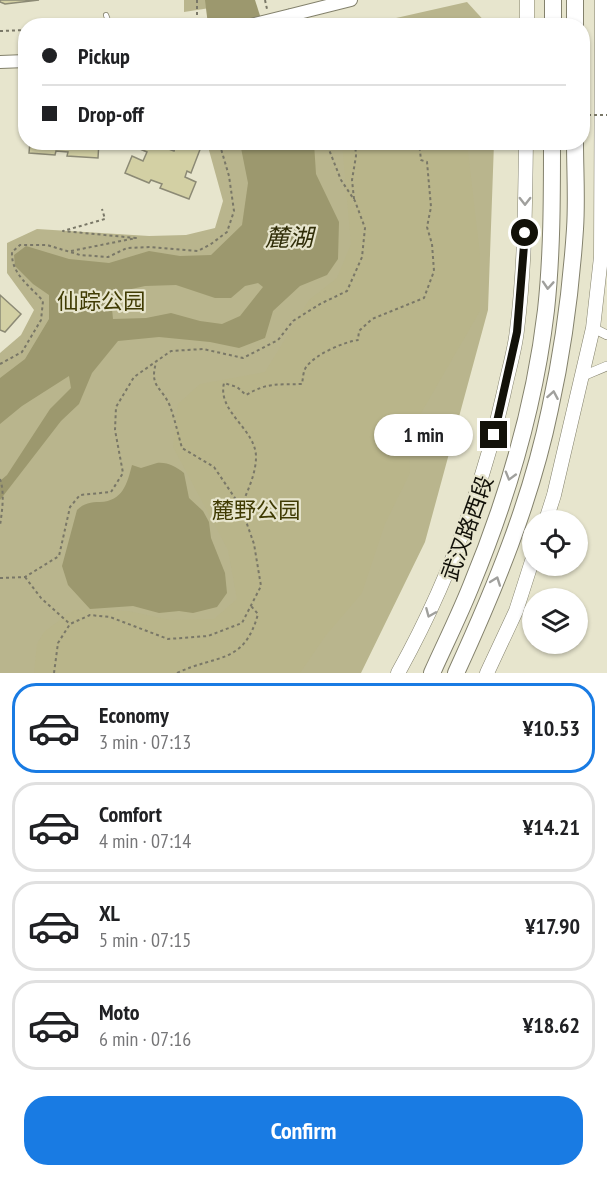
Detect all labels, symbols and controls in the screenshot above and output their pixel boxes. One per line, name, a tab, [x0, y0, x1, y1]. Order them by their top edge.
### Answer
text: Pickup	[78, 42, 130, 70]
text: Drop-off	[78, 100, 144, 128]
one-way arrow	[519, 196, 531, 205]
route start	[511, 219, 538, 246]
water label: 麓湖	[265, 222, 317, 253]
one-way arrow	[541, 280, 554, 289]
park label: 仙踪公园	[57, 287, 145, 315]
one-way arrow	[546, 390, 559, 400]
callout: 1 min	[374, 414, 473, 456]
route end	[480, 421, 507, 448]
text: 1 min	[403, 422, 444, 448]
one-way arrow	[505, 470, 517, 481]
street label: 武汉路西段	[435, 472, 499, 584]
park label: 麓野公园	[212, 496, 300, 524]
map controls	[522, 510, 588, 654]
button: locate	[522, 510, 588, 576]
one-way arrow	[489, 576, 502, 587]
button: layers	[522, 588, 588, 654]
one-way arrow	[425, 606, 437, 617]
icon: car	[27, 701, 81, 755]
text: Economy	[99, 701, 169, 729]
text: ¥10.53	[523, 714, 580, 742]
text: 3 min · 07:13	[99, 729, 191, 755]
icon: car	[27, 800, 81, 854]
text: Comfort	[99, 800, 162, 828]
text: ¥14.21	[523, 813, 580, 841]
text: 4 min · 07:14	[99, 828, 191, 854]
icon: car	[27, 899, 81, 953]
text: XL	[99, 899, 120, 927]
text: ¥17.90	[525, 912, 580, 940]
text: 5 min · 07:15	[99, 927, 191, 953]
icon: car	[27, 998, 81, 1052]
text: Moto	[99, 998, 140, 1026]
text: ¥18.62	[523, 1011, 580, 1039]
text: 6 min · 07:16	[99, 1026, 191, 1052]
button: Confirm	[24, 1096, 583, 1165]

